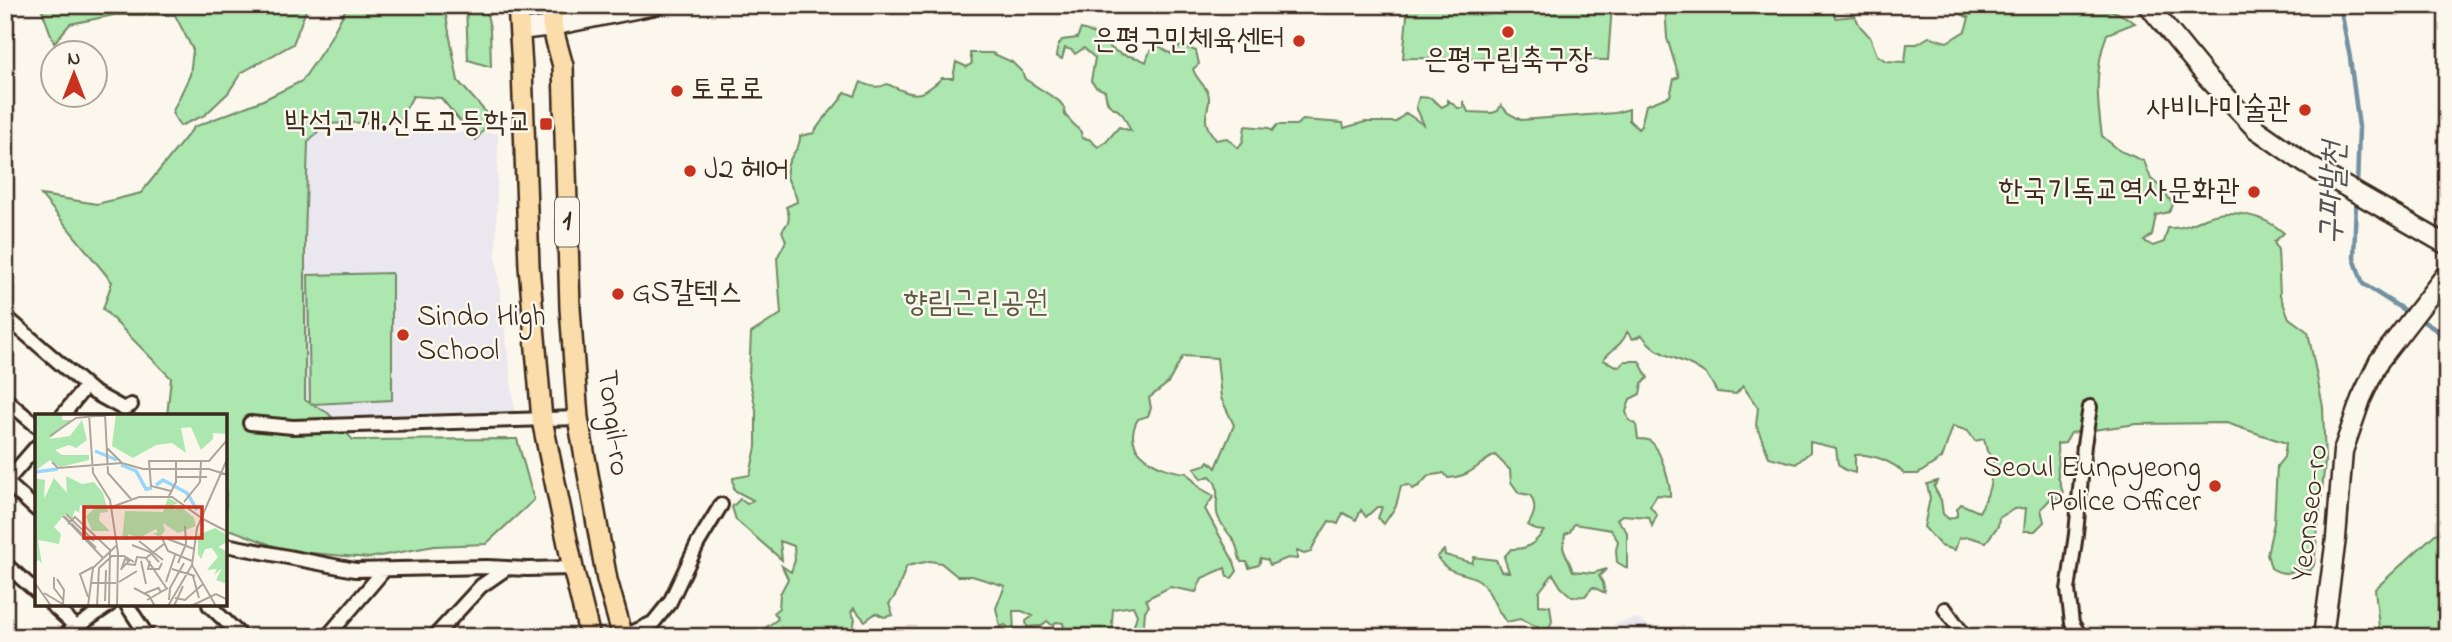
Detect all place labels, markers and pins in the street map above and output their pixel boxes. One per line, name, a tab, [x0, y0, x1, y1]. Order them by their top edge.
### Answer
place label: 은평구민체육센터	[1092, 19, 1285, 63]
marker: 은평구립축구장	[1500, 24, 1516, 40]
marker: 은평구민체육센터	[1291, 33, 1307, 49]
place label: 은평구립축구장	[1424, 39, 1592, 83]
place label: 토로로	[691, 69, 763, 113]
marker: 토로로	[669, 83, 685, 99]
place label: 사비나미술관	[2146, 88, 2291, 132]
place label: 박석고개.신도고등학교	[284, 102, 532, 146]
marker: 사비나미술관	[2297, 102, 2313, 118]
marker: 박석고개.신도고등학교	[538, 116, 554, 132]
place label: J2 헤어	[704, 149, 789, 193]
marker: J2 헤어	[682, 163, 698, 179]
place label: 한국기독교역사문화관	[1999, 170, 2240, 214]
marker: 한국기독교역사문화관	[2246, 184, 2262, 200]
place label: GS칼텍스	[632, 272, 743, 316]
marker: GS칼텍스	[610, 286, 626, 302]
place label: Sindo High School	[417, 296, 546, 374]
marker: Sindo High School	[395, 327, 411, 343]
place label: Seoul Eunpyeong Police Officer	[1983, 447, 2202, 525]
marker: Seoul Eunpyeong Police Officer	[2207, 478, 2223, 494]

